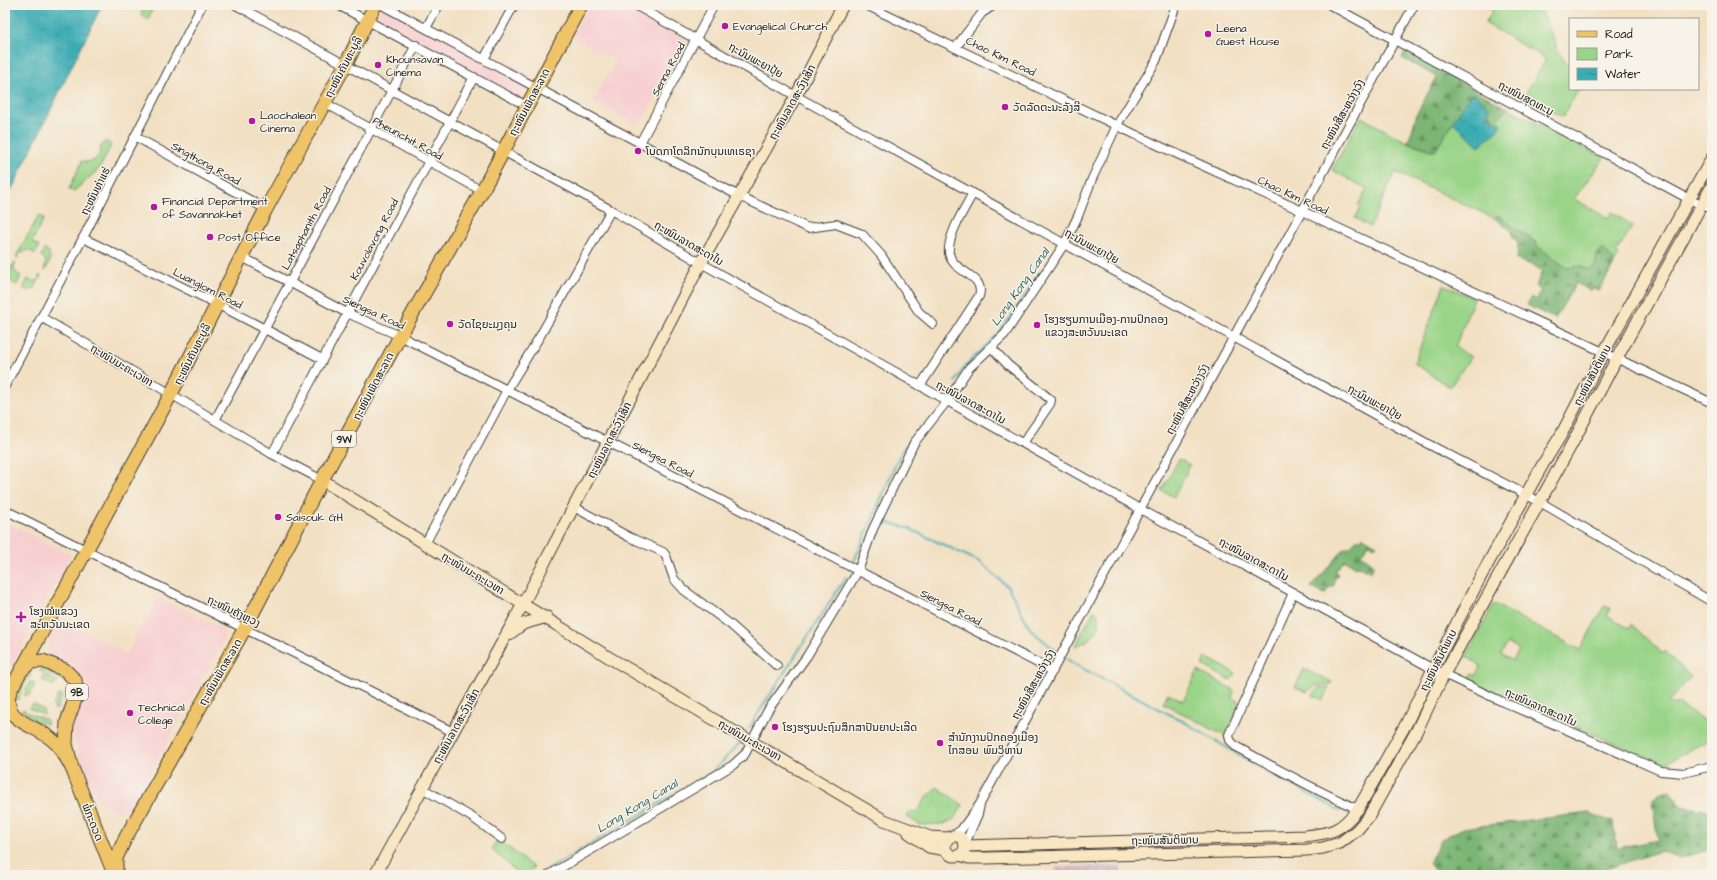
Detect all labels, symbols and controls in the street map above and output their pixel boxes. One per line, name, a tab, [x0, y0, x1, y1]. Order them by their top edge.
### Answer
legend	[1569, 18, 1699, 90]
place label: Evangelical Church	[733, 19, 828, 35]
marker: Evangelical Church	[720, 21, 730, 31]
place label: Leena Guest House	[1216, 21, 1279, 49]
text: Road	[1605, 26, 1633, 43]
marker: Leena Guest House	[1203, 29, 1213, 39]
street label: Chao Kim Road	[963, 33, 1039, 80]
street label: ຖະໜົນຄັນທະບູລີ	[321, 34, 366, 101]
street label: Senna Road	[648, 39, 689, 99]
street label: ຖະນົນພະຍາປຸ້ຍ	[726, 39, 786, 82]
text: Park	[1605, 46, 1633, 63]
place label: Khounsavan Cinema	[386, 52, 444, 80]
marker: Khounsavan Cinema	[373, 60, 383, 70]
street label: ຖະໜົນລາດສະວົງເສິກ	[765, 62, 819, 143]
street label: ຖະໜົນເພັດສະລາດ	[505, 66, 554, 139]
text: Water	[1605, 66, 1641, 83]
street label: ຖະໜົນສີສະຫວ່າງວົງ	[1317, 76, 1368, 152]
street label: ຖະໜົນສຸດທະນູ	[1495, 77, 1556, 119]
place label: ວັດລັດຕະນະລັງສີ	[1013, 100, 1080, 115]
marker: ວັດລັດຕະນະລັງສີ	[1000, 102, 1010, 112]
place label: Laochalean Cinema	[260, 108, 317, 136]
street label: Pheunchit Road	[370, 113, 446, 164]
marker: Laochalean Cinema	[247, 116, 257, 126]
street label: Singthong Road	[168, 138, 243, 190]
place label: ໂບດກາໂຕລິກນັກບຸນເທເຣຊາ	[645, 144, 755, 159]
marker: ໂບດກາໂຕລິກນັກບຸນເທເຣຊາ	[633, 146, 643, 156]
street label: ຖະໜົນທ່າແຮ່	[77, 165, 114, 218]
street label: Chao Kim Road	[1255, 173, 1331, 218]
street label: Latsaphanith Road	[278, 183, 335, 273]
place label: Financial Department of Savannakhet	[162, 194, 269, 222]
street label: Kouvolavong Road	[347, 195, 403, 283]
marker: Financial Department of Savannakhet	[149, 202, 159, 212]
street label: ຖະໜົນລາດສະດາໄນ	[651, 218, 726, 269]
street label: ຖະນົນພະຍາປຸ້ຍ	[1062, 225, 1122, 268]
place label: Post Office	[218, 230, 281, 245]
marker: Post Office	[205, 232, 215, 242]
water label: Long Kong Canal	[987, 243, 1056, 330]
street label: Luanglom Road	[170, 264, 245, 313]
street label: Siengsa Road	[340, 292, 407, 334]
place label: ໂຮງຮຽນການເມືອງ-ການປົກຄອງ ແຂວງສະຫວັນນະເຂດ	[1044, 312, 1168, 340]
place label: ວັດໄຊຍະມຸງຄຸນ	[458, 317, 517, 332]
marker: ວັດໄຊຍະມຸງຄຸນ	[445, 319, 455, 329]
marker: ໂຮງຮຽນການເມືອງ-ການປົກຄອງ ແຂວງສະຫວັນນະເຂດ	[1032, 320, 1042, 330]
street label: ຖະໜົນຄັນທະບູລີ	[170, 321, 214, 388]
street label: ຖະໜົນມະຄະເວຫາ	[87, 341, 156, 390]
street label: ຖະໜົນສັນຕິພາບ	[1570, 342, 1615, 409]
street label: ຖະໜົນເພັດສະລາດ	[349, 350, 398, 423]
street label: ຖະໜົນສີສະຫວ່າງວົງ	[1162, 361, 1213, 437]
street label: ຖະໜົນລາດສະດາໄນ	[933, 377, 1008, 428]
street label: ຖະນົນພະຍາປຸ້ຍ	[1345, 381, 1405, 424]
street label: ຖະໜົນລາດສະວົງເສິກ	[584, 399, 635, 481]
road number: 9W	[332, 431, 356, 447]
street label: Siengsa Road	[629, 438, 696, 482]
place label: Saisouk GH	[286, 510, 343, 525]
marker: Saisouk GH	[273, 512, 283, 522]
street label: ຖະໜົນລາດສະດາໄນ	[1216, 534, 1291, 585]
street label: ຖະໜົນມະຄະເວຫາ	[438, 549, 507, 598]
street label: Siengsa Road	[917, 586, 984, 630]
street label: ຖະໜົນຄັງຫຼວງ	[205, 592, 263, 631]
place label: ໂຮງໝໍແຂວງ ສະຫວັນນະເຂດ	[29, 604, 90, 632]
marker: ໂຮງໝໍແຂວງ ສະຫວັນນະເຂດ	[15, 611, 27, 623]
street label: ຖະໜົນສັນຕິພາບ	[1416, 627, 1460, 694]
street label: ຖະໜົນເພັດສະລາດ	[195, 636, 246, 708]
street label: ຖະໜົນສີສະຫວ່າງວົງ	[1008, 646, 1059, 722]
road number: 9B	[66, 684, 88, 700]
street label: ຖະໜົນລາດສະດາໄນ	[1502, 685, 1579, 730]
street label: ຖະໜົນລາດສະວົງເສິກ	[429, 686, 483, 767]
place label: Technical College	[138, 700, 185, 729]
marker: Technical College	[125, 708, 135, 718]
street label: ຖະໜົນມະຄະເວຫາ	[715, 716, 784, 765]
place label: ໂຮງຮຽນປະຖົມສຶກສາປັນຍາປະເສີດ	[782, 720, 917, 735]
marker: ໂຮງຮຽນປະຖົມສຶກສາປັນຍາປະເສີດ	[770, 722, 780, 732]
place label: ສຳນັກງານປົກຄອງເມືອງ ໄກສອນ ພົມວິຫານ	[947, 730, 1038, 758]
marker: ສຳນັກງານປົກຄອງເມືອງ ໄກສອນ ພົມວິຫານ	[935, 738, 945, 748]
water label: Long Kong Canal	[594, 774, 683, 838]
street label: ພໍ່ກະດວດ	[78, 801, 108, 843]
street label: ຖະໜົນສັນຕິພາບ	[1131, 832, 1199, 849]

